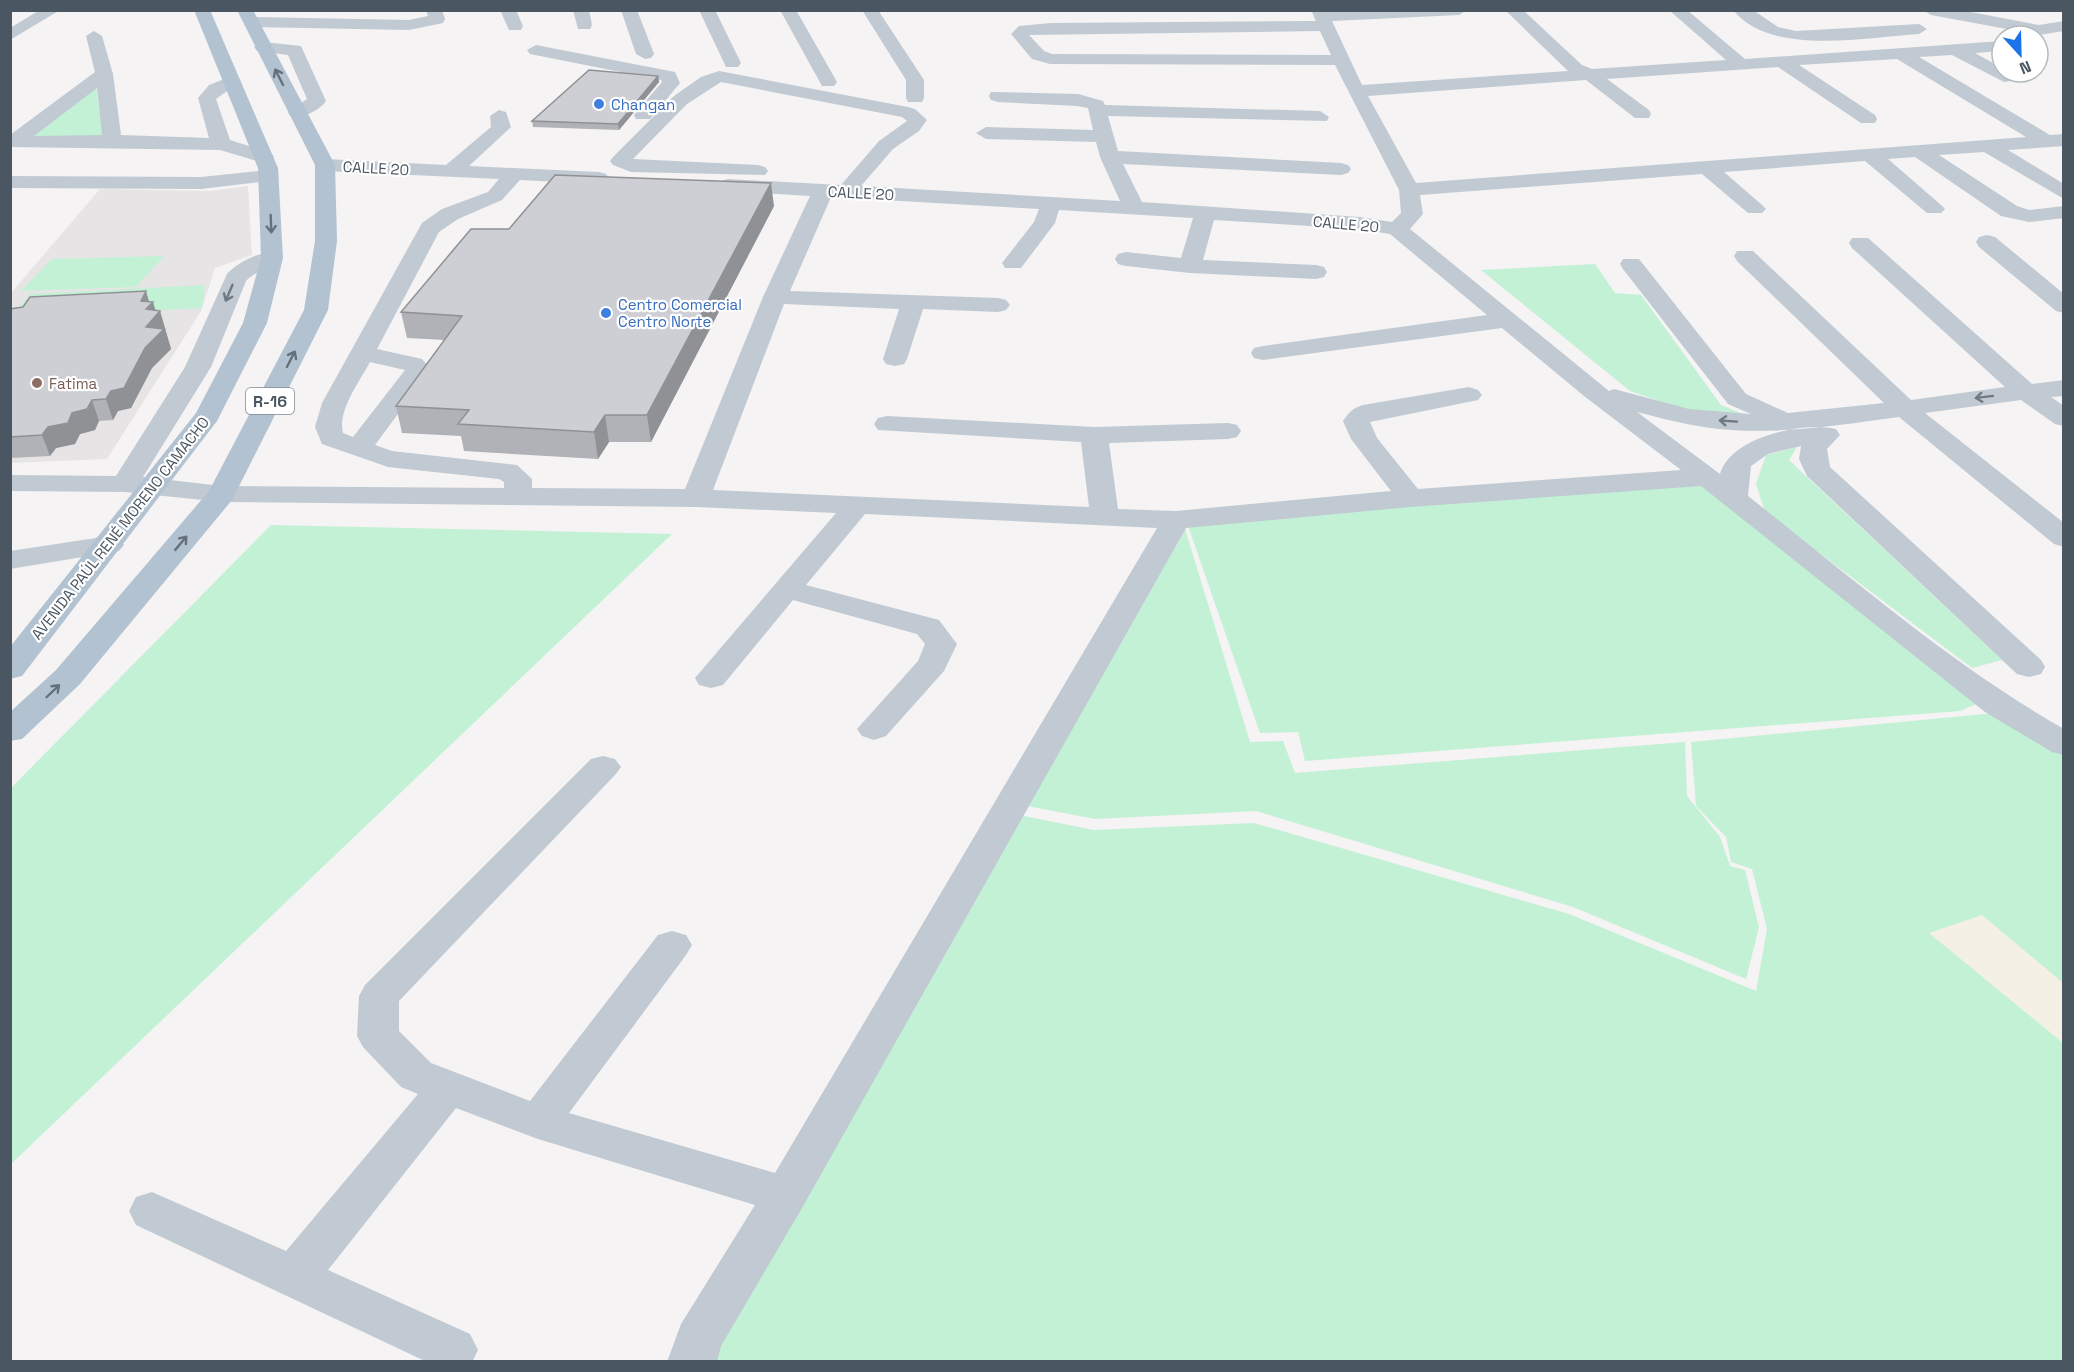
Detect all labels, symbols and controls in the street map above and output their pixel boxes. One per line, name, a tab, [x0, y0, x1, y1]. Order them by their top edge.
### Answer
north arrow	[1990, 24, 2050, 84]
text: N	[2017, 56, 2034, 79]
one-way arrow	[273, 69, 285, 86]
place label: Changan	[611, 95, 675, 114]
marker: Changan	[592, 97, 606, 111]
street label: CALLE 20	[342, 157, 410, 179]
street label: CALLE 20	[827, 182, 895, 204]
street label: CALLE 20	[1312, 212, 1380, 236]
one-way arrow	[265, 213, 276, 233]
one-way arrow	[223, 283, 234, 301]
place label: Centro Comercial Centro Norte	[618, 295, 742, 331]
marker: Centro Comercial Centro Norte	[599, 306, 613, 320]
one-way arrow	[286, 351, 297, 369]
place label: Fatima	[49, 374, 98, 393]
marker: Fatima	[30, 376, 44, 390]
road number: R-16	[246, 388, 294, 414]
one-way arrow	[1975, 392, 1995, 403]
street label: AVENIDA PAÚL RENÉ MORENO CAMACHO	[27, 413, 213, 643]
one-way arrow	[1718, 415, 1738, 426]
one-way arrow	[174, 535, 187, 551]
one-way arrow	[45, 683, 60, 698]

